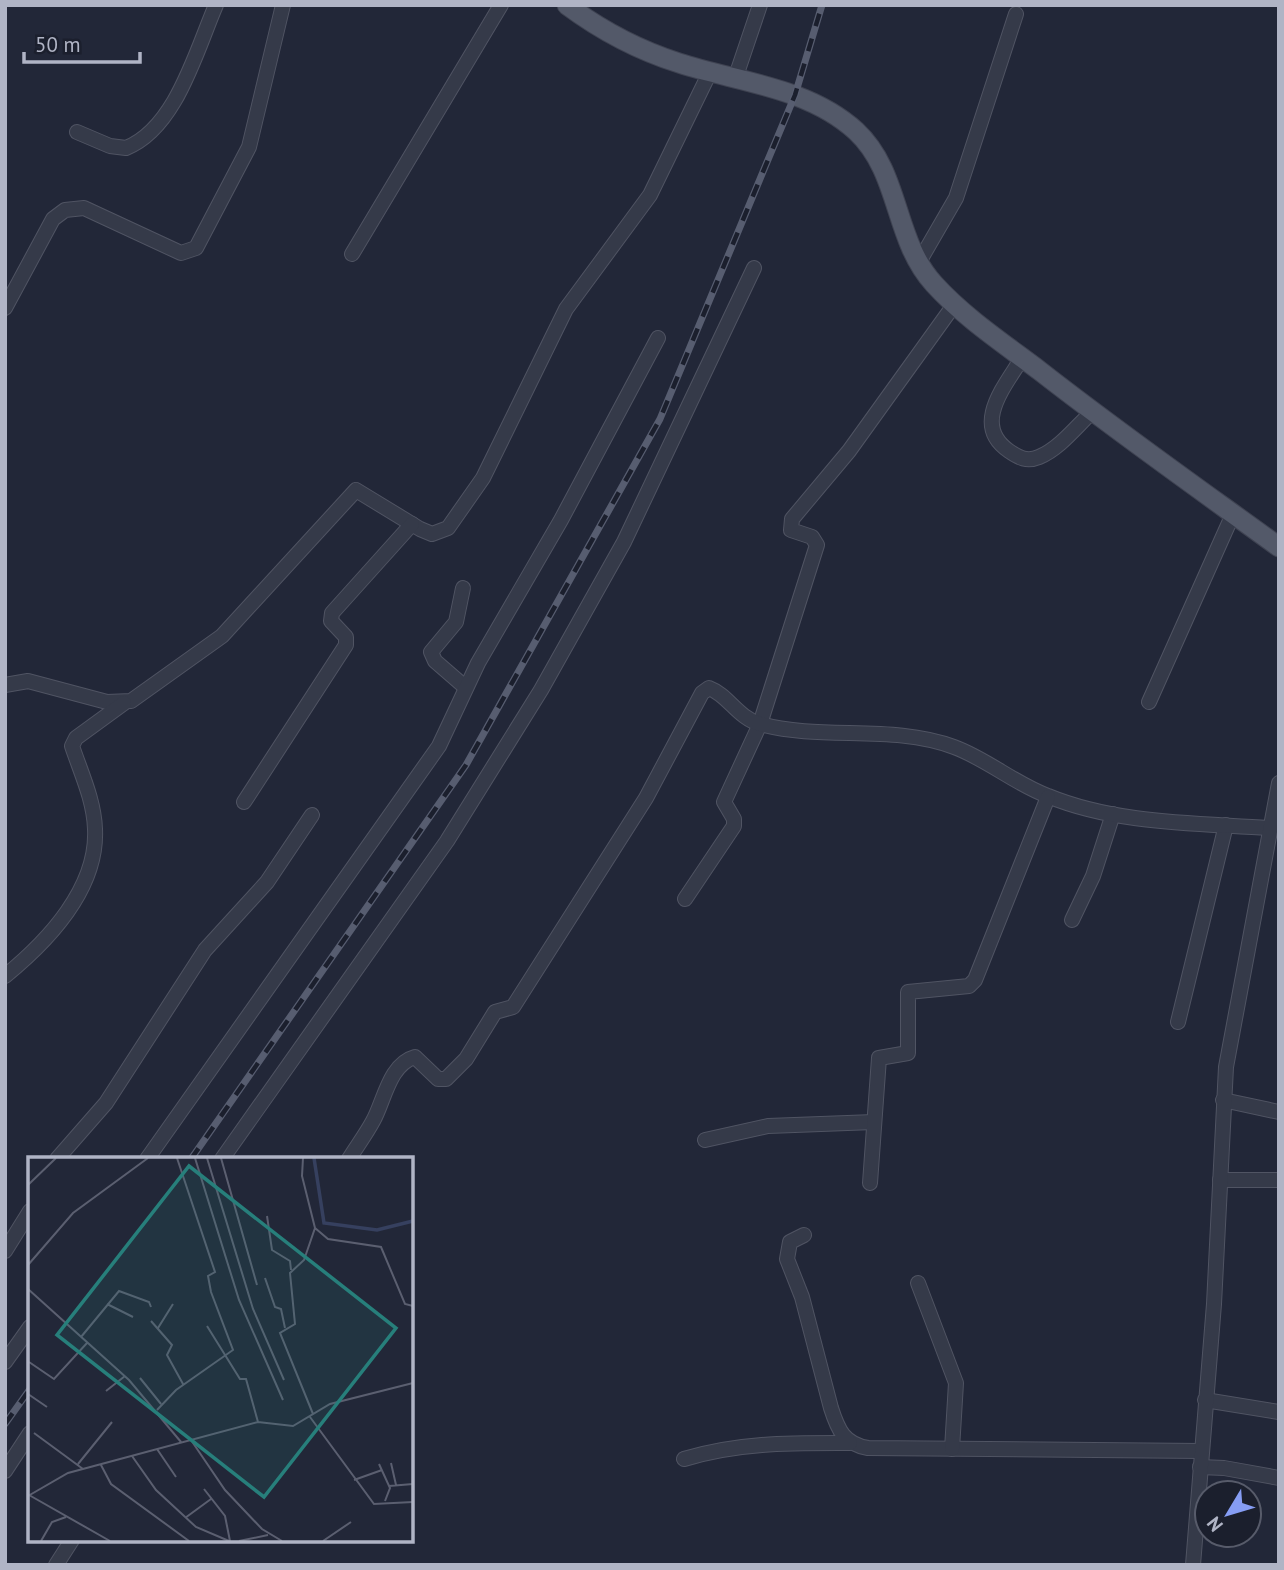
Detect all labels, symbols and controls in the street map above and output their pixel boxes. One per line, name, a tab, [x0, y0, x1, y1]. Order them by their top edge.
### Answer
scale bar	[24, 21, 140, 65]
text: 50 m	[35, 31, 81, 58]
inset map	[28, 1157, 413, 1542]
north arrow	[1193, 1479, 1263, 1549]
text: N	[1201, 1512, 1228, 1537]

